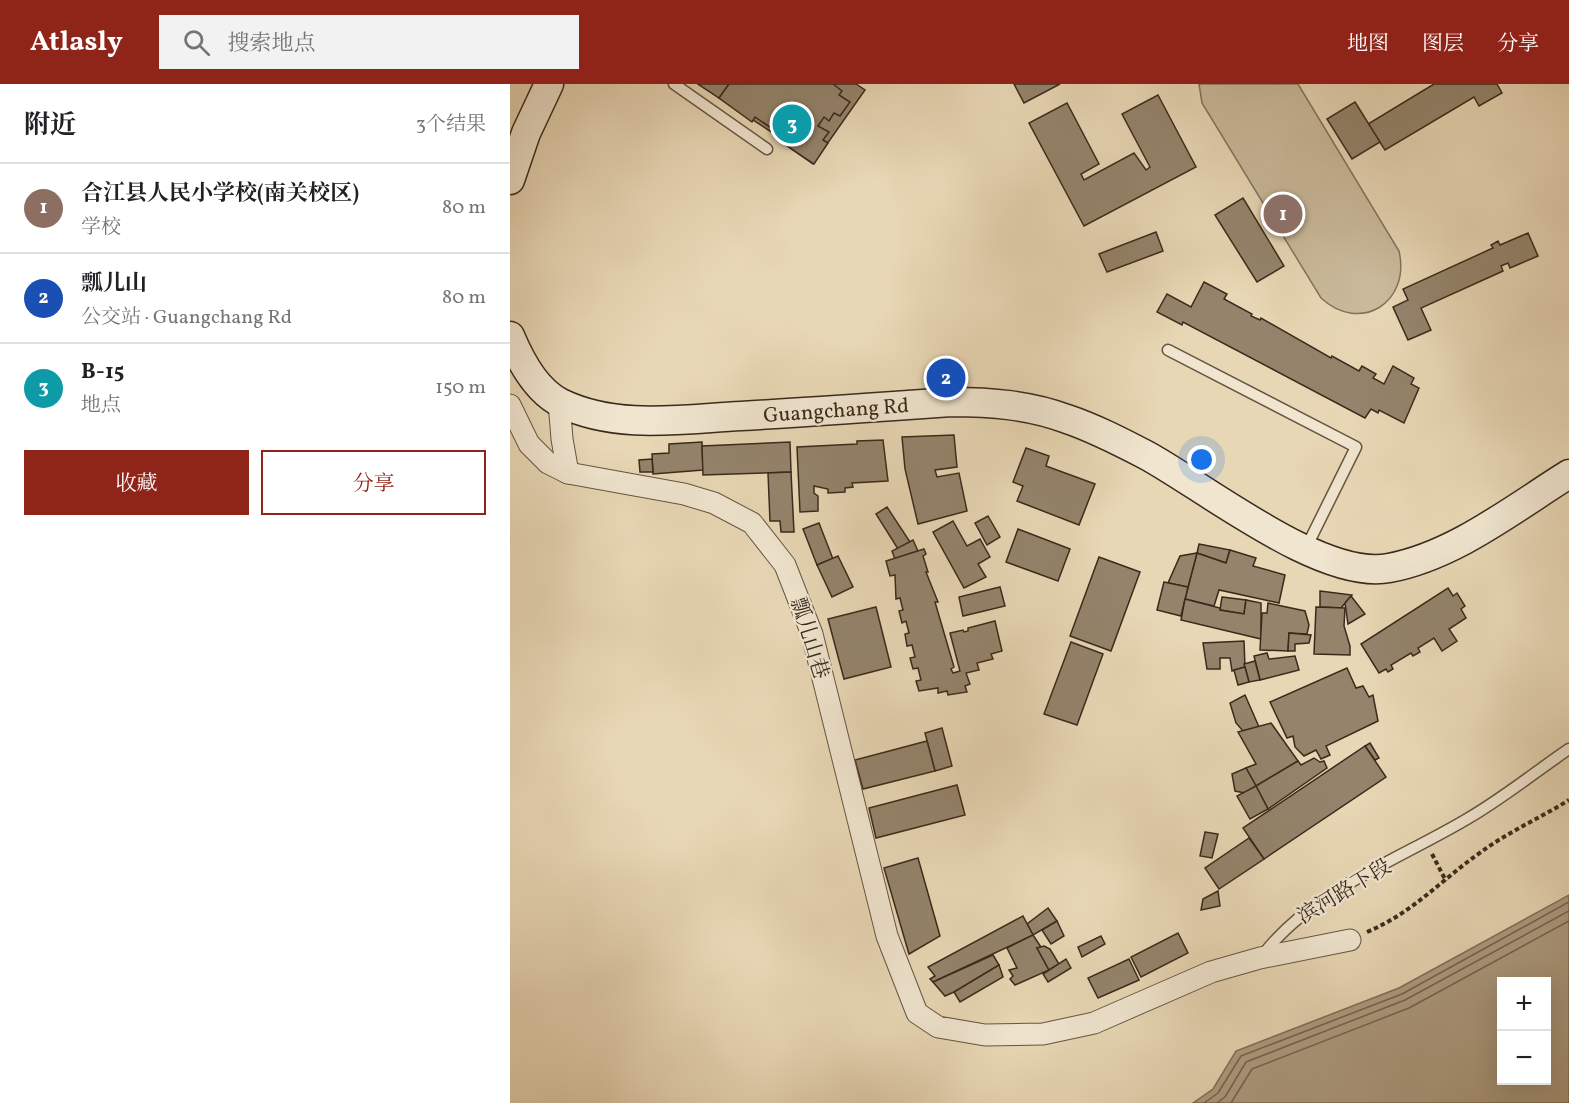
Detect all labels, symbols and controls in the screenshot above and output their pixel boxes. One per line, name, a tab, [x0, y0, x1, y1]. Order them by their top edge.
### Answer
search box	[159, 15, 579, 69]
text: Atlasly	[30, 23, 123, 62]
icon: search	[180, 26, 213, 59]
text: 搜索地点	[228, 29, 316, 60]
text: 地图	[1347, 30, 1389, 59]
text: 图层	[1422, 30, 1464, 59]
text: 分享	[1497, 30, 1539, 59]
pin: 3	[772, 102, 812, 147]
text: 附近	[24, 108, 76, 144]
text: 3个结果	[416, 111, 486, 139]
text: 合江县人民小学校(南关校区)	[81, 179, 359, 210]
pin: 1	[1264, 192, 1302, 236]
text: 1	[39, 194, 48, 222]
text: 80 m	[442, 194, 486, 222]
text: 学校	[81, 214, 121, 242]
text: 瓢儿山	[81, 269, 147, 300]
text: 2	[38, 284, 49, 312]
text: 80 m	[442, 284, 486, 312]
text: 公交站 · Guangchang Rd	[81, 304, 292, 332]
pin: 2	[926, 356, 966, 400]
text: B-15	[81, 357, 124, 388]
text: 3	[38, 374, 49, 402]
text: 150 m	[435, 374, 486, 402]
text: 地点	[81, 392, 121, 420]
street label: Guangchang Rd	[762, 392, 910, 431]
your location	[1187, 445, 1216, 474]
button: 收藏	[24, 450, 249, 515]
button: 分享	[261, 450, 486, 515]
street label: 瓢儿山巷	[782, 594, 835, 683]
street label: 滨河路下段	[1292, 853, 1397, 932]
map controls	[1497, 977, 1551, 1085]
button: +	[1497, 977, 1551, 1031]
button: −	[1497, 1031, 1551, 1085]

